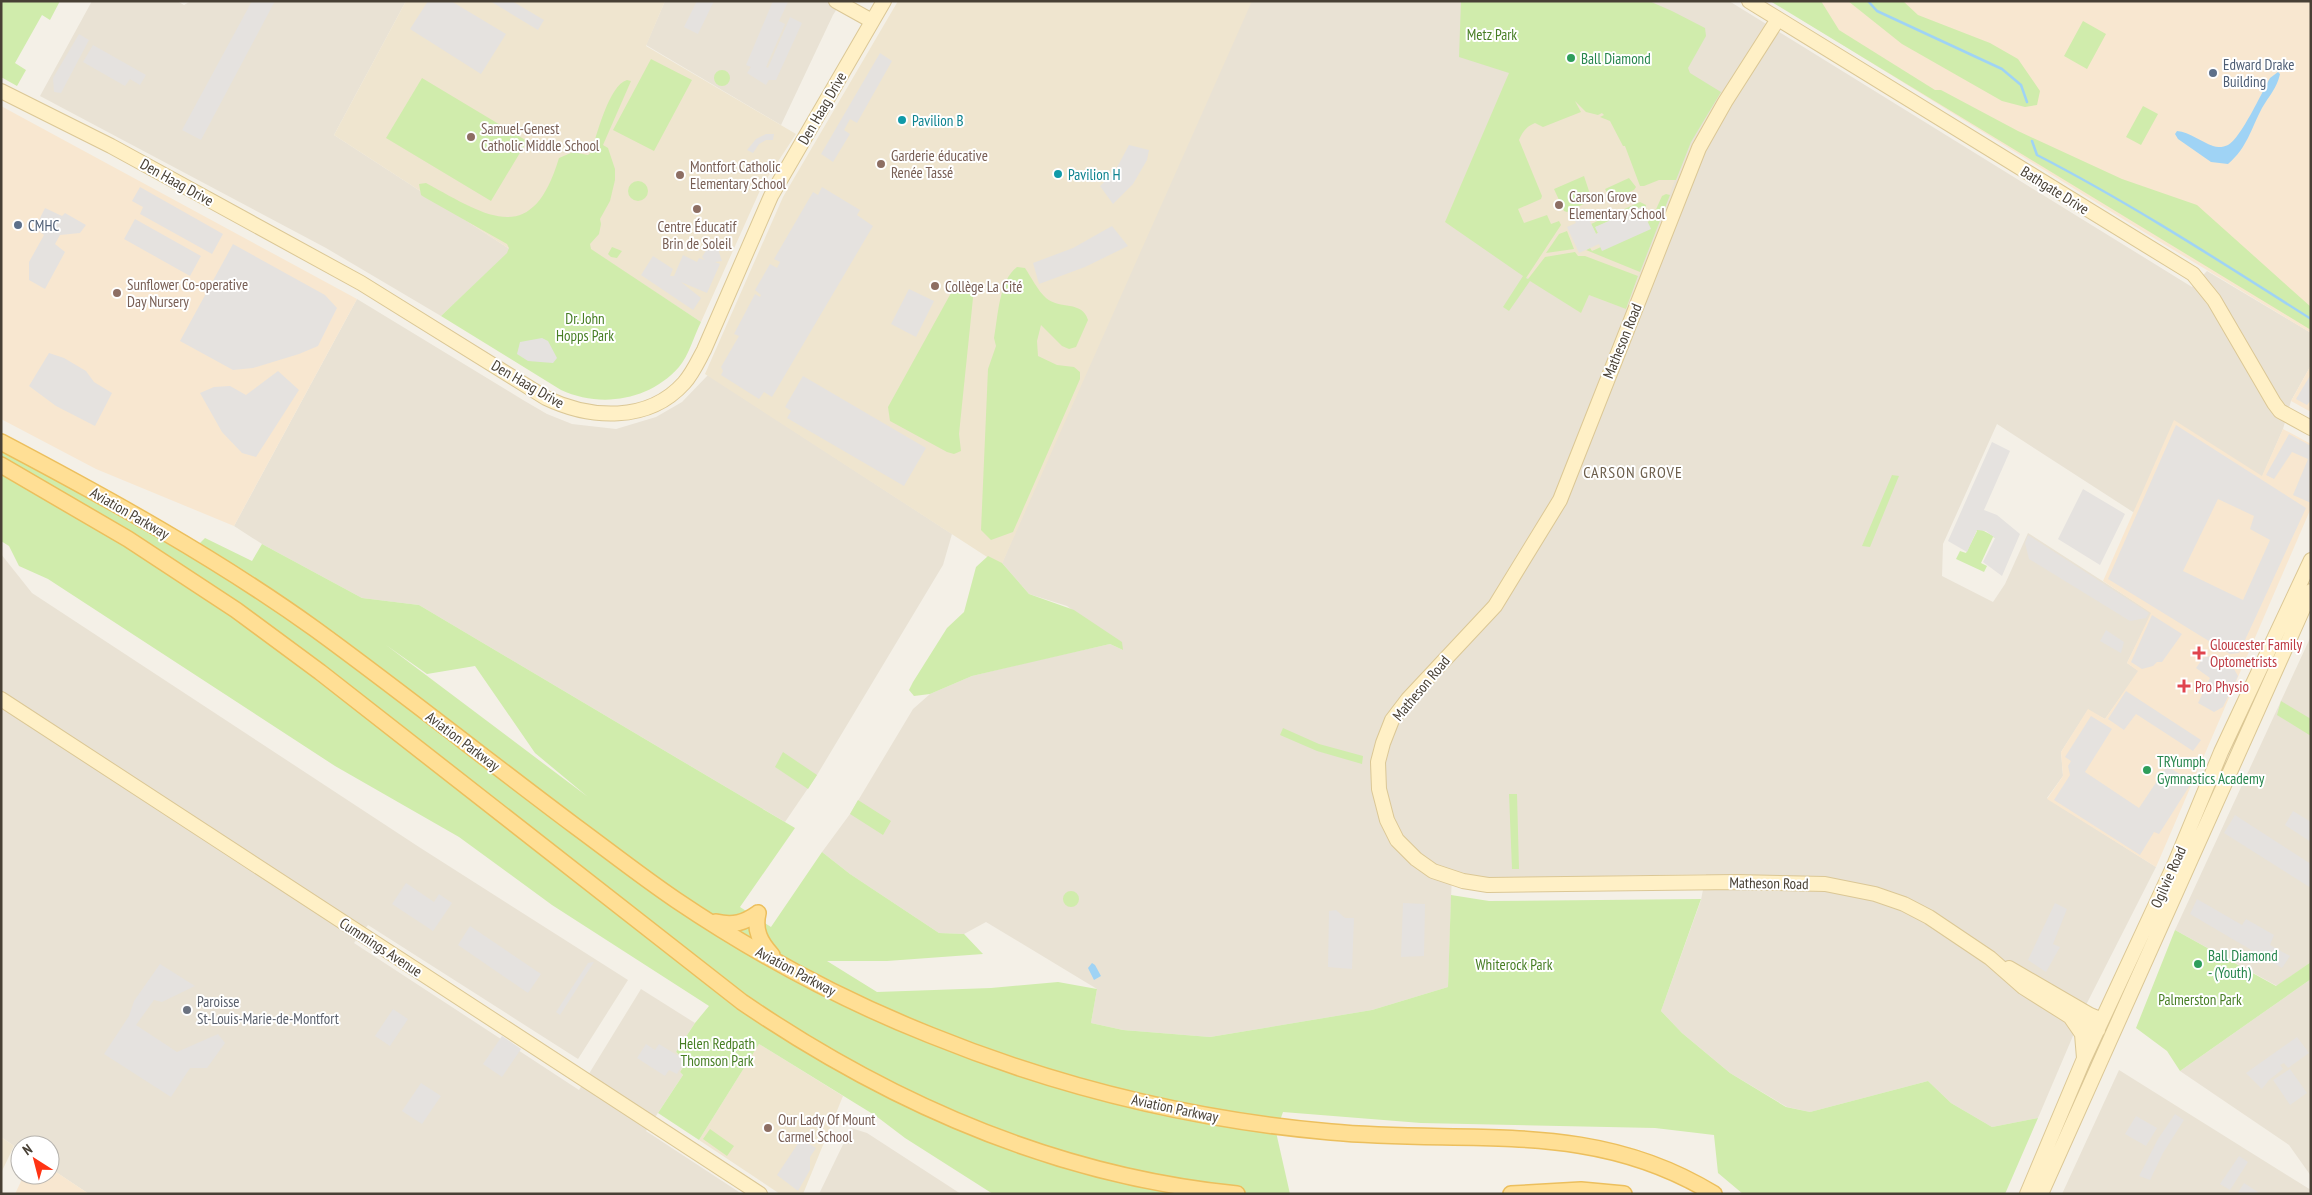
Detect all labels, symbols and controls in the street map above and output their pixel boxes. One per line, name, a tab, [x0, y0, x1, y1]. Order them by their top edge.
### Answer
park label: Metz Park	[1467, 25, 1517, 44]
place label: Ball Diamond	[1581, 49, 1651, 68]
marker: Ball Diamond	[1565, 52, 1577, 64]
place label: Edward Drake Building	[2223, 55, 2294, 91]
marker: Edward Drake Building	[2207, 67, 2219, 79]
street label: Den Haag Drive	[794, 68, 850, 148]
place label: Pavilion B	[912, 111, 964, 130]
marker: Pavilion B	[896, 114, 908, 126]
place label: Samuel-Genest Catholic Middle School	[481, 119, 600, 155]
marker: Samuel-Genest Catholic Middle School	[465, 131, 477, 143]
place label: Garderie éducative Renée Tassé	[891, 146, 988, 182]
street label: Den Haag Drive	[137, 154, 217, 210]
place label: Montfort Catholic Elementary School	[690, 157, 787, 193]
marker: Garderie éducative Renée Tassé	[875, 158, 887, 170]
street label: Bathgate Drive	[2017, 162, 2093, 218]
place label: Pavilion H	[1068, 165, 1120, 184]
marker: Pavilion H	[1052, 168, 1064, 180]
marker: Montfort Catholic Elementary School	[674, 169, 686, 181]
place label: Carson Grove Elementary School	[1569, 187, 1666, 223]
marker: Carson Grove Elementary School	[1553, 199, 1565, 211]
marker: Centre Éducatif Brin de Soleil	[691, 203, 703, 215]
place label: CMHC	[28, 216, 59, 235]
place label: Centre Éducatif Brin de Soleil	[658, 217, 738, 253]
marker: CMHC	[12, 219, 24, 231]
place label: Sunflower Co-operative Day Nursery	[127, 275, 248, 311]
place label: Collège La Cité	[945, 277, 1022, 296]
marker: Collège La Cité	[929, 280, 941, 292]
marker: Sunflower Co-operative Day Nursery	[111, 287, 123, 299]
street label: Matheson Road	[1598, 301, 1646, 381]
park label: Dr. John Hopps Park	[556, 309, 614, 345]
street label: Den Haag Drive	[488, 356, 568, 412]
district label: CARSON GROVE	[1583, 462, 1683, 482]
street label: Aviation Parkway	[87, 483, 173, 543]
place label: Gloucester Family Optometrists	[2210, 635, 2302, 671]
marker: Gloucester Family Optometrists	[2192, 646, 2206, 660]
street label: Matheson Road	[1388, 651, 1454, 725]
place label: Pro Physio	[2195, 677, 2249, 696]
marker: Pro Physio	[2177, 679, 2191, 693]
street label: Aviation Parkway	[422, 707, 504, 775]
place label: TRYumph Gymnastics Academy	[2157, 752, 2265, 788]
marker: TRYumph Gymnastics Academy	[2141, 764, 2153, 776]
street label: Ogilvie Road	[2146, 843, 2190, 911]
street label: Matheson Road	[1729, 873, 1809, 893]
street label: Cummings Avenue	[336, 913, 426, 981]
street label: Aviation Parkway	[753, 942, 840, 1000]
place label: Ball Diamond - (Youth)	[2208, 946, 2278, 982]
park label: Whiterock Park	[1476, 955, 1553, 974]
marker: Ball Diamond - (Youth)	[2192, 958, 2204, 970]
park label: Palmerston Park	[2158, 990, 2242, 1009]
place label: Paroisse St-Louis-Marie-de-Montfort	[197, 992, 339, 1028]
marker: Paroisse St-Louis-Marie-de-Montfort	[181, 1004, 193, 1016]
park label: Helen Redpath Thomson Park	[679, 1034, 755, 1070]
street label: Aviation Parkway	[1130, 1090, 1220, 1127]
place label: Our Lady Of Mount Carmel School	[778, 1110, 875, 1146]
marker: Our Lady Of Mount Carmel School	[762, 1122, 774, 1134]
north arrow	[10, 1135, 60, 1185]
text: N	[19, 1140, 36, 1159]

